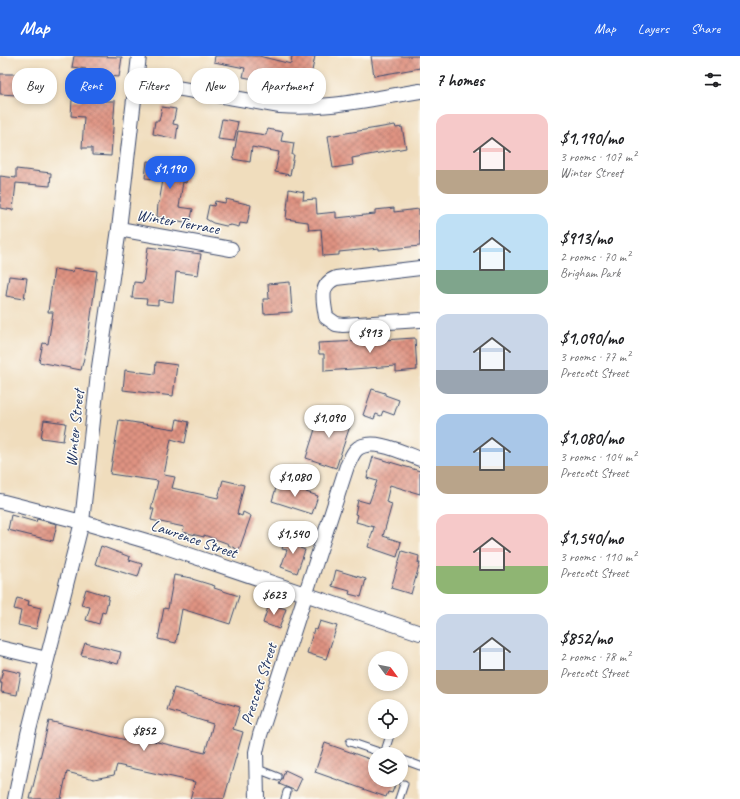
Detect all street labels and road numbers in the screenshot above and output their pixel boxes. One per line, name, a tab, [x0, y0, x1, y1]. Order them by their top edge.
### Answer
street label: Winter Terrace	[135, 205, 223, 239]
street label: Winter Street	[61, 386, 89, 467]
street label: Lawrence Street	[148, 515, 241, 564]
street label: Prescott Street	[236, 639, 282, 727]

